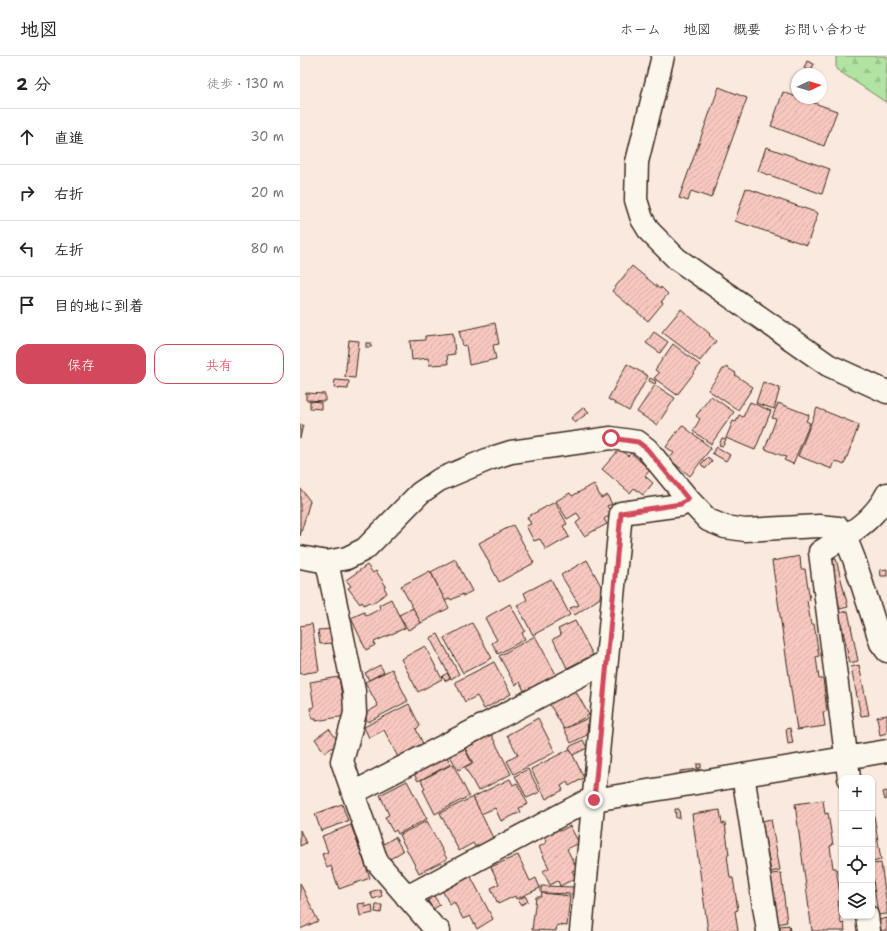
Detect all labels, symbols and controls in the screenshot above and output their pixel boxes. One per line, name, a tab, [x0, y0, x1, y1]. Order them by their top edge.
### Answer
text: 地図	[20, 17, 58, 42]
text: ホーム	[620, 20, 661, 38]
text: 地図	[683, 20, 711, 38]
text: 概要	[733, 20, 761, 38]
text: お問い合わせ	[783, 20, 867, 38]
north arrow	[791, 68, 827, 104]
text: 2 分	[16, 73, 51, 95]
text: 徒歩 · 130 m	[207, 75, 284, 92]
icon: ahead	[16, 126, 38, 148]
text: 直進	[54, 128, 84, 148]
text: 30 m	[250, 128, 284, 145]
icon: right	[16, 182, 38, 204]
text: 右折	[54, 184, 84, 204]
text: 20 m	[251, 184, 284, 201]
icon: left	[16, 238, 38, 260]
text: 左折	[54, 240, 84, 260]
text: 80 m	[250, 240, 284, 257]
icon: arrive	[16, 294, 38, 316]
text: 目的地に到着	[54, 296, 144, 316]
button: 保存	[16, 344, 146, 384]
button: 共有	[154, 344, 284, 384]
route start	[602, 429, 620, 447]
map controls	[839, 775, 875, 919]
button: +	[839, 775, 875, 811]
route end	[585, 791, 603, 809]
button: −	[839, 811, 875, 847]
button: locate	[839, 847, 875, 883]
button: layers	[839, 883, 875, 919]

